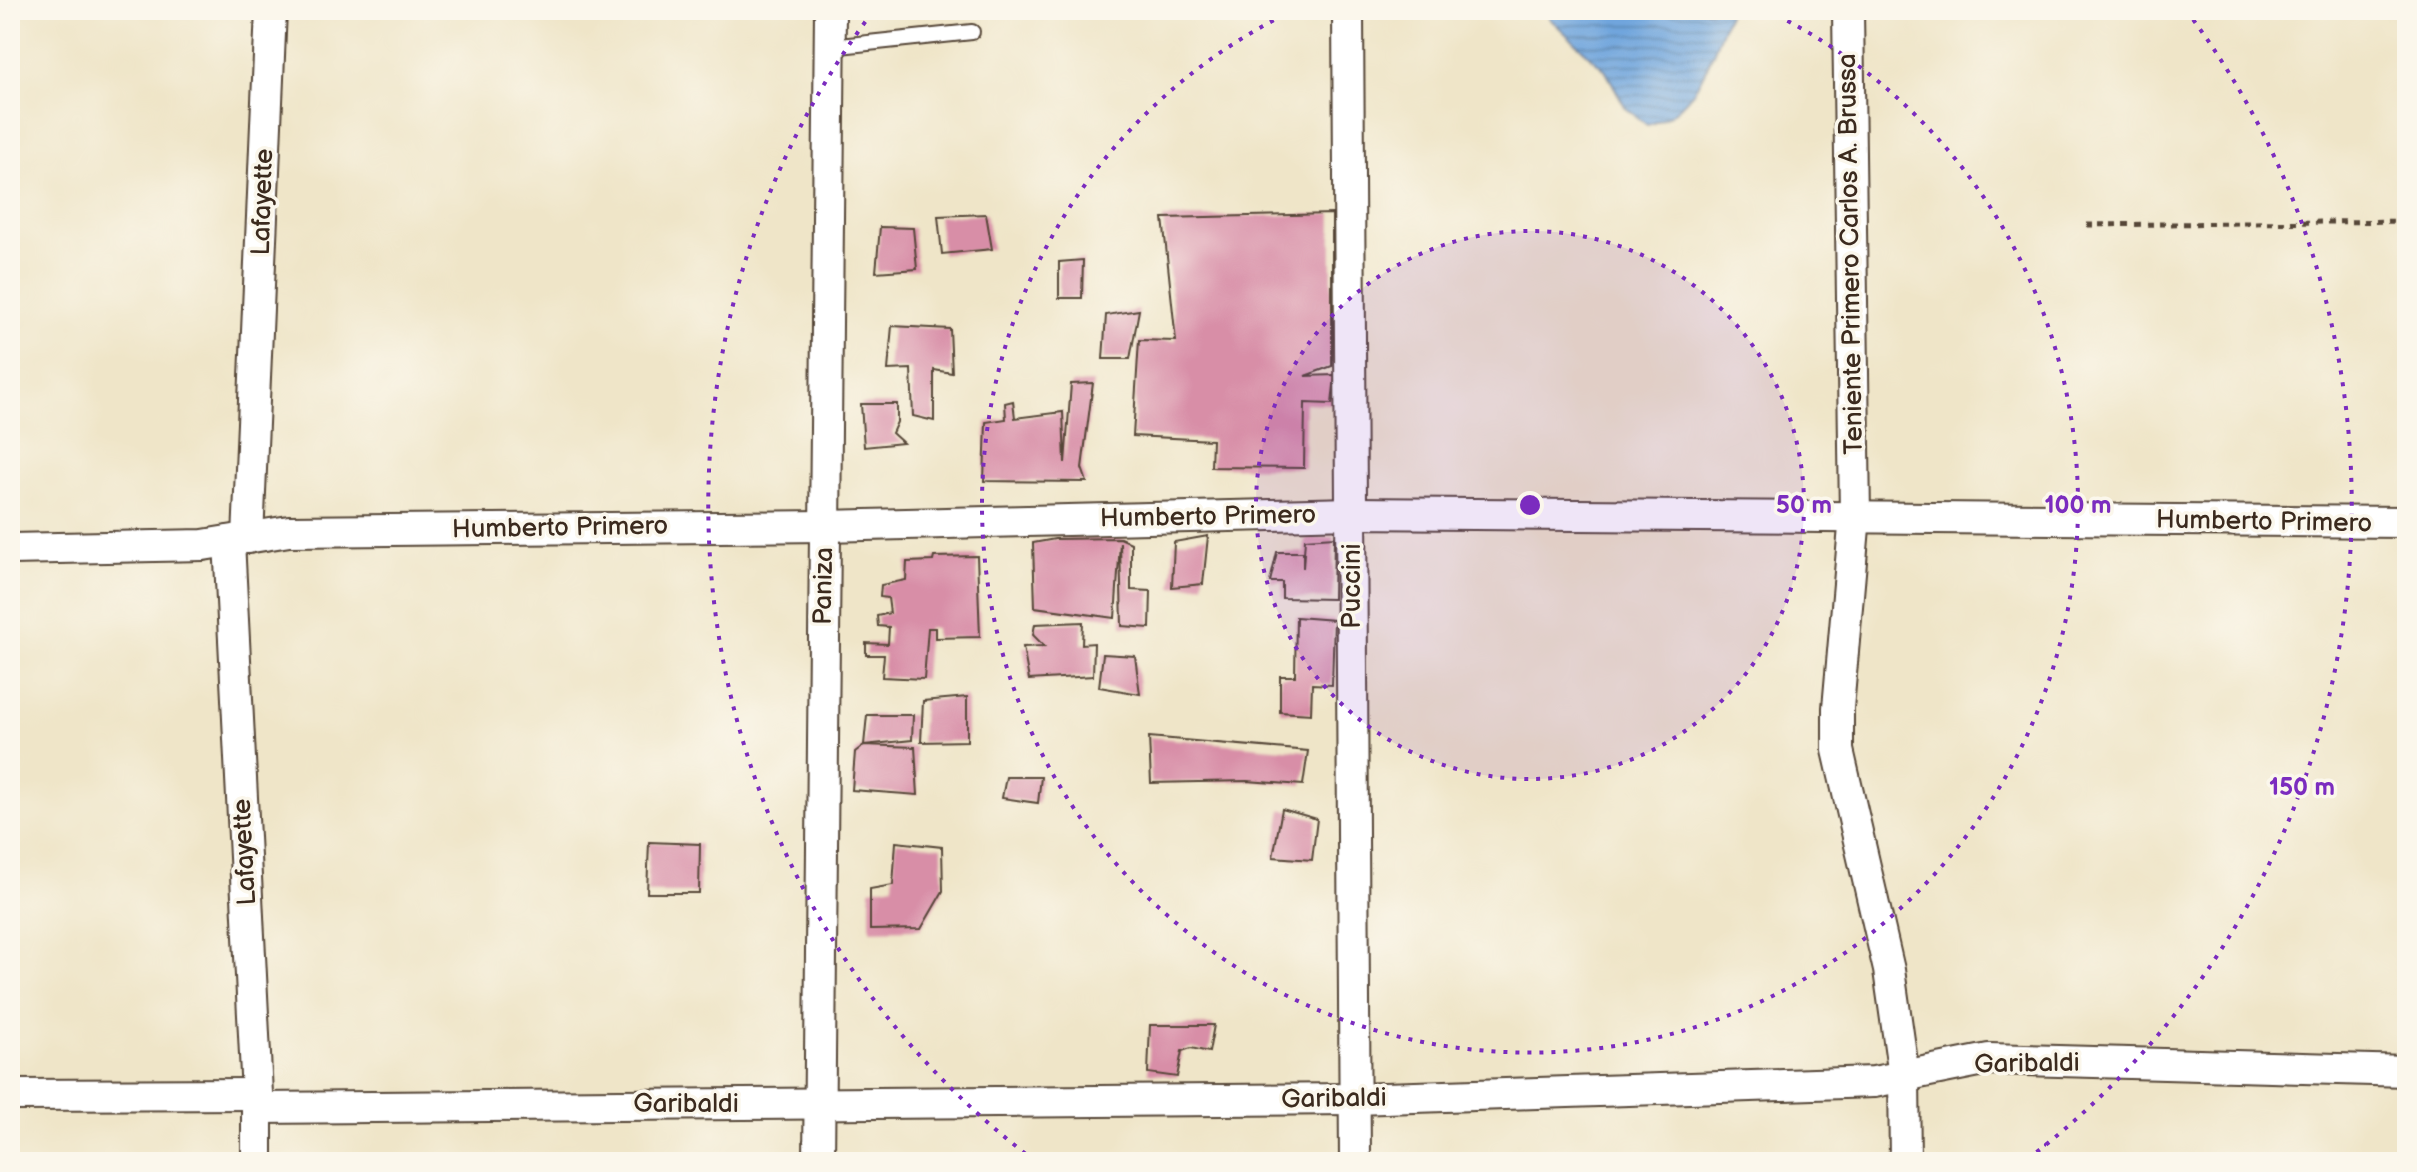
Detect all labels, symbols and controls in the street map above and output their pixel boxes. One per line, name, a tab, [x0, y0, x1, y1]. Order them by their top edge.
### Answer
street label: Teniente Primero Carlos A. Brussa	[1832, 53, 1870, 455]
street label: Lafayette	[246, 148, 280, 256]
centre of rings	[1516, 491, 1544, 519]
text: 50 m	[1776, 491, 1832, 520]
text: 100 m	[2045, 491, 2111, 520]
street label: Humberto Primero	[1100, 500, 1316, 534]
street label: Humberto Primero	[2156, 505, 2372, 539]
street label: Humberto Primero	[452, 511, 668, 545]
street label: Puccini	[1337, 543, 1368, 629]
street label: Paniza	[808, 547, 840, 625]
text: 150 m	[2269, 773, 2335, 802]
street label: Lafayette	[227, 798, 263, 906]
street label: Garibaldi	[1974, 1048, 2080, 1080]
street label: Garibaldi	[1281, 1083, 1387, 1115]
street label: Garibaldi	[633, 1089, 739, 1120]

